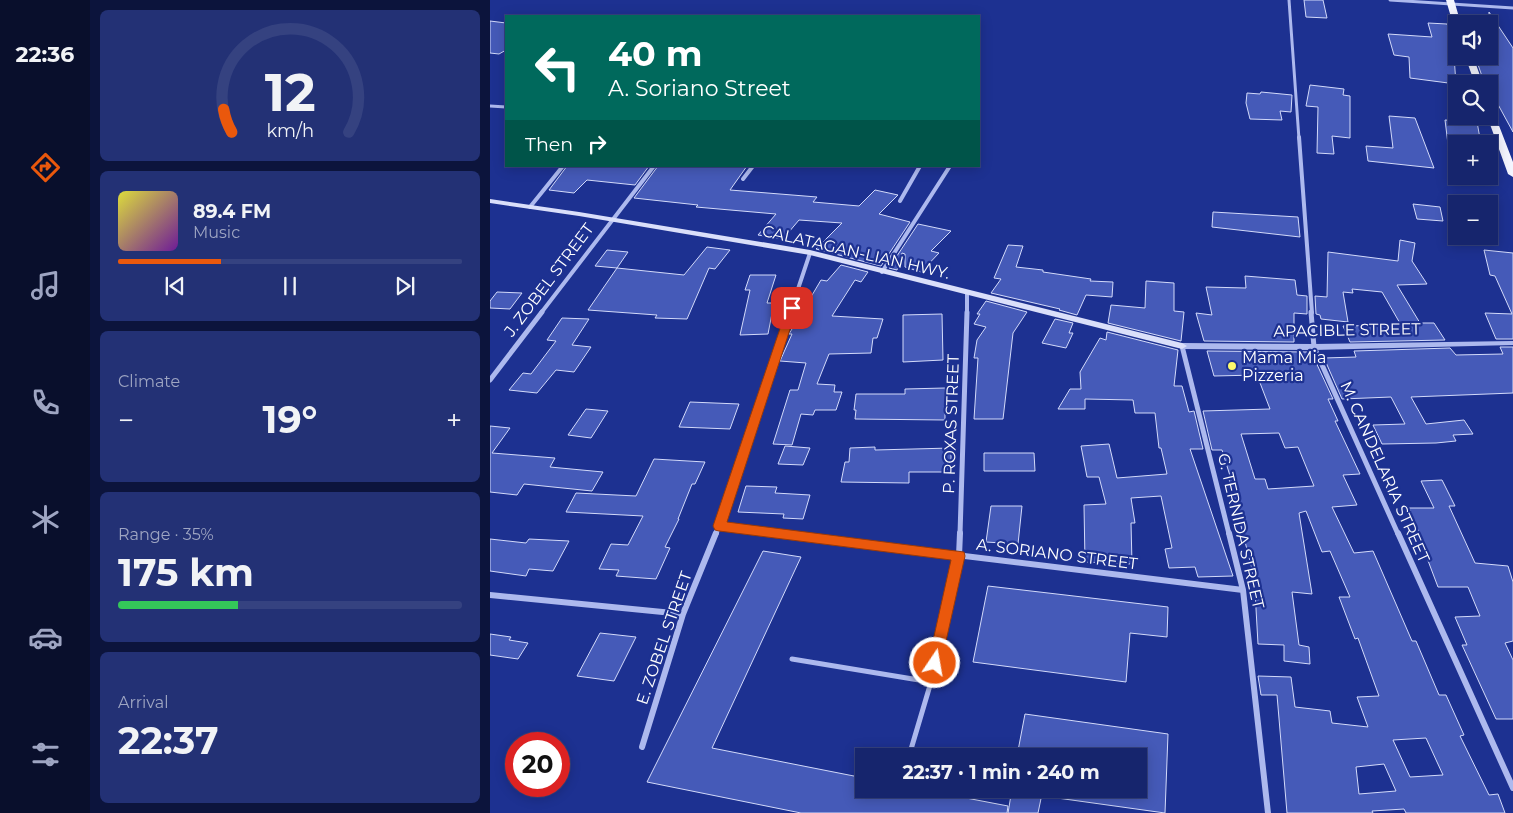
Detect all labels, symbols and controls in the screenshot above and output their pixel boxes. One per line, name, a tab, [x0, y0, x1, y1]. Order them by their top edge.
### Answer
map controls	[1448, 15, 1498, 245]
button: sound	[1448, 15, 1498, 65]
text: 40 m	[608, 32, 703, 75]
icon: left	[525, 35, 590, 100]
text: 22:36	[16, 41, 74, 68]
text: 12	[264, 61, 316, 124]
text: A. Soriano Street	[608, 75, 791, 102]
button: search	[1448, 75, 1498, 125]
text: km/h	[266, 120, 314, 141]
icon: right	[583, 130, 611, 158]
text: Then	[525, 133, 573, 156]
button: +	[1448, 135, 1498, 185]
icon: directions	[28, 150, 63, 185]
button: −	[1448, 195, 1498, 245]
text: 89.4 FM	[193, 200, 271, 223]
street label: J. ZOBEL STREET	[500, 219, 598, 341]
street label: CALATAGAN-LIAN HWY.	[760, 221, 952, 283]
text: Music	[193, 223, 240, 242]
icon: music	[28, 268, 63, 303]
icon: previous	[161, 272, 189, 300]
icon: pause	[276, 272, 304, 300]
icon: next	[391, 272, 419, 300]
pin	[771, 287, 813, 329]
icon: arrive	[778, 294, 806, 322]
street label: APACIBLE STREET	[1273, 319, 1422, 341]
place label: Mama Mia Pizzeria	[1242, 348, 1326, 385]
street label: P. ROXAS STREET	[939, 353, 963, 494]
marker: Mama Mia Pizzeria	[1226, 360, 1238, 372]
text: Climate	[118, 372, 180, 391]
street label: M. CANDELARIA STREET	[1336, 378, 1434, 566]
icon: phone	[28, 385, 63, 420]
text: 19°	[263, 396, 318, 443]
text: −	[118, 403, 134, 437]
text: +	[446, 403, 462, 437]
street label: G. TERNIDA STREET	[1214, 451, 1268, 611]
icon: climate	[28, 502, 63, 537]
text: Range · 35%	[118, 525, 214, 544]
street label: A. SORIANO STREET	[975, 535, 1140, 573]
text: 175 km	[118, 549, 254, 596]
street label: E. ZOBEL STREET	[632, 568, 696, 707]
icon: car	[28, 620, 63, 655]
position arrow	[908, 636, 960, 688]
text: Arrival	[118, 693, 168, 712]
text: 22:37	[118, 717, 219, 764]
speed limit sign: 20	[505, 732, 570, 797]
icon: filters	[28, 737, 63, 772]
text: 22:37 · 1 min · 240 m	[902, 761, 1100, 784]

